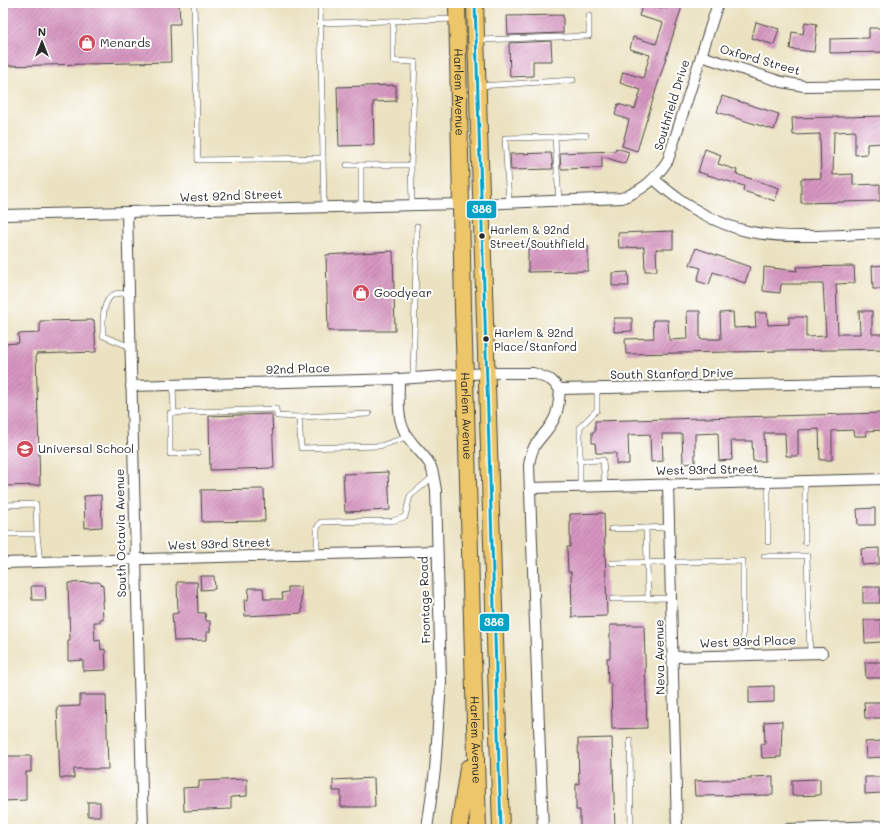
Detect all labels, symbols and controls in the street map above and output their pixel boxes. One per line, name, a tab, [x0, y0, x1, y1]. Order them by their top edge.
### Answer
north arrow	[22, 22, 62, 62]
text: N	[38, 24, 46, 39]
shop icon: Menards	[77, 33, 97, 53]
place label: Menards	[100, 34, 151, 50]
street label: Oxford Street	[718, 40, 802, 78]
street label: Harlem Avenue	[451, 48, 469, 136]
street label: Southfield Drive	[650, 57, 692, 152]
street label: West 92nd Street	[179, 185, 283, 205]
line badge: 386	[466, 200, 497, 219]
text: 386	[472, 201, 492, 216]
place label: Harlem & 92nd Street/Southfield	[490, 222, 585, 251]
marker: Harlem & 92nd Street/Southfield	[477, 231, 487, 241]
shop icon: Goodyear	[351, 283, 371, 303]
place label: Goodyear	[374, 284, 432, 300]
place label: Harlem & 92nd Place/Stanford	[494, 325, 577, 354]
marker: Harlem & 92nd Place/Stanford	[481, 334, 491, 344]
street label: 92nd Place	[266, 359, 330, 377]
street label: South Stanford Drive	[610, 364, 734, 382]
street label: Harlem Avenue	[458, 372, 476, 460]
school or university icon: Universal School	[15, 439, 35, 459]
place label: Universal School	[38, 440, 134, 456]
street label: West 93rd Street	[655, 460, 758, 478]
street label: South Octavia Avenue	[111, 469, 129, 597]
street label: West 93rd Street	[167, 533, 271, 553]
street label: Frontage Road	[414, 556, 434, 644]
line badge: 386	[479, 613, 510, 632]
text: 386	[484, 614, 504, 629]
street label: Neva Avenue	[650, 619, 668, 695]
street label: West 93rd Place	[699, 631, 797, 651]
street label: Harlem Avenue	[467, 696, 486, 784]

